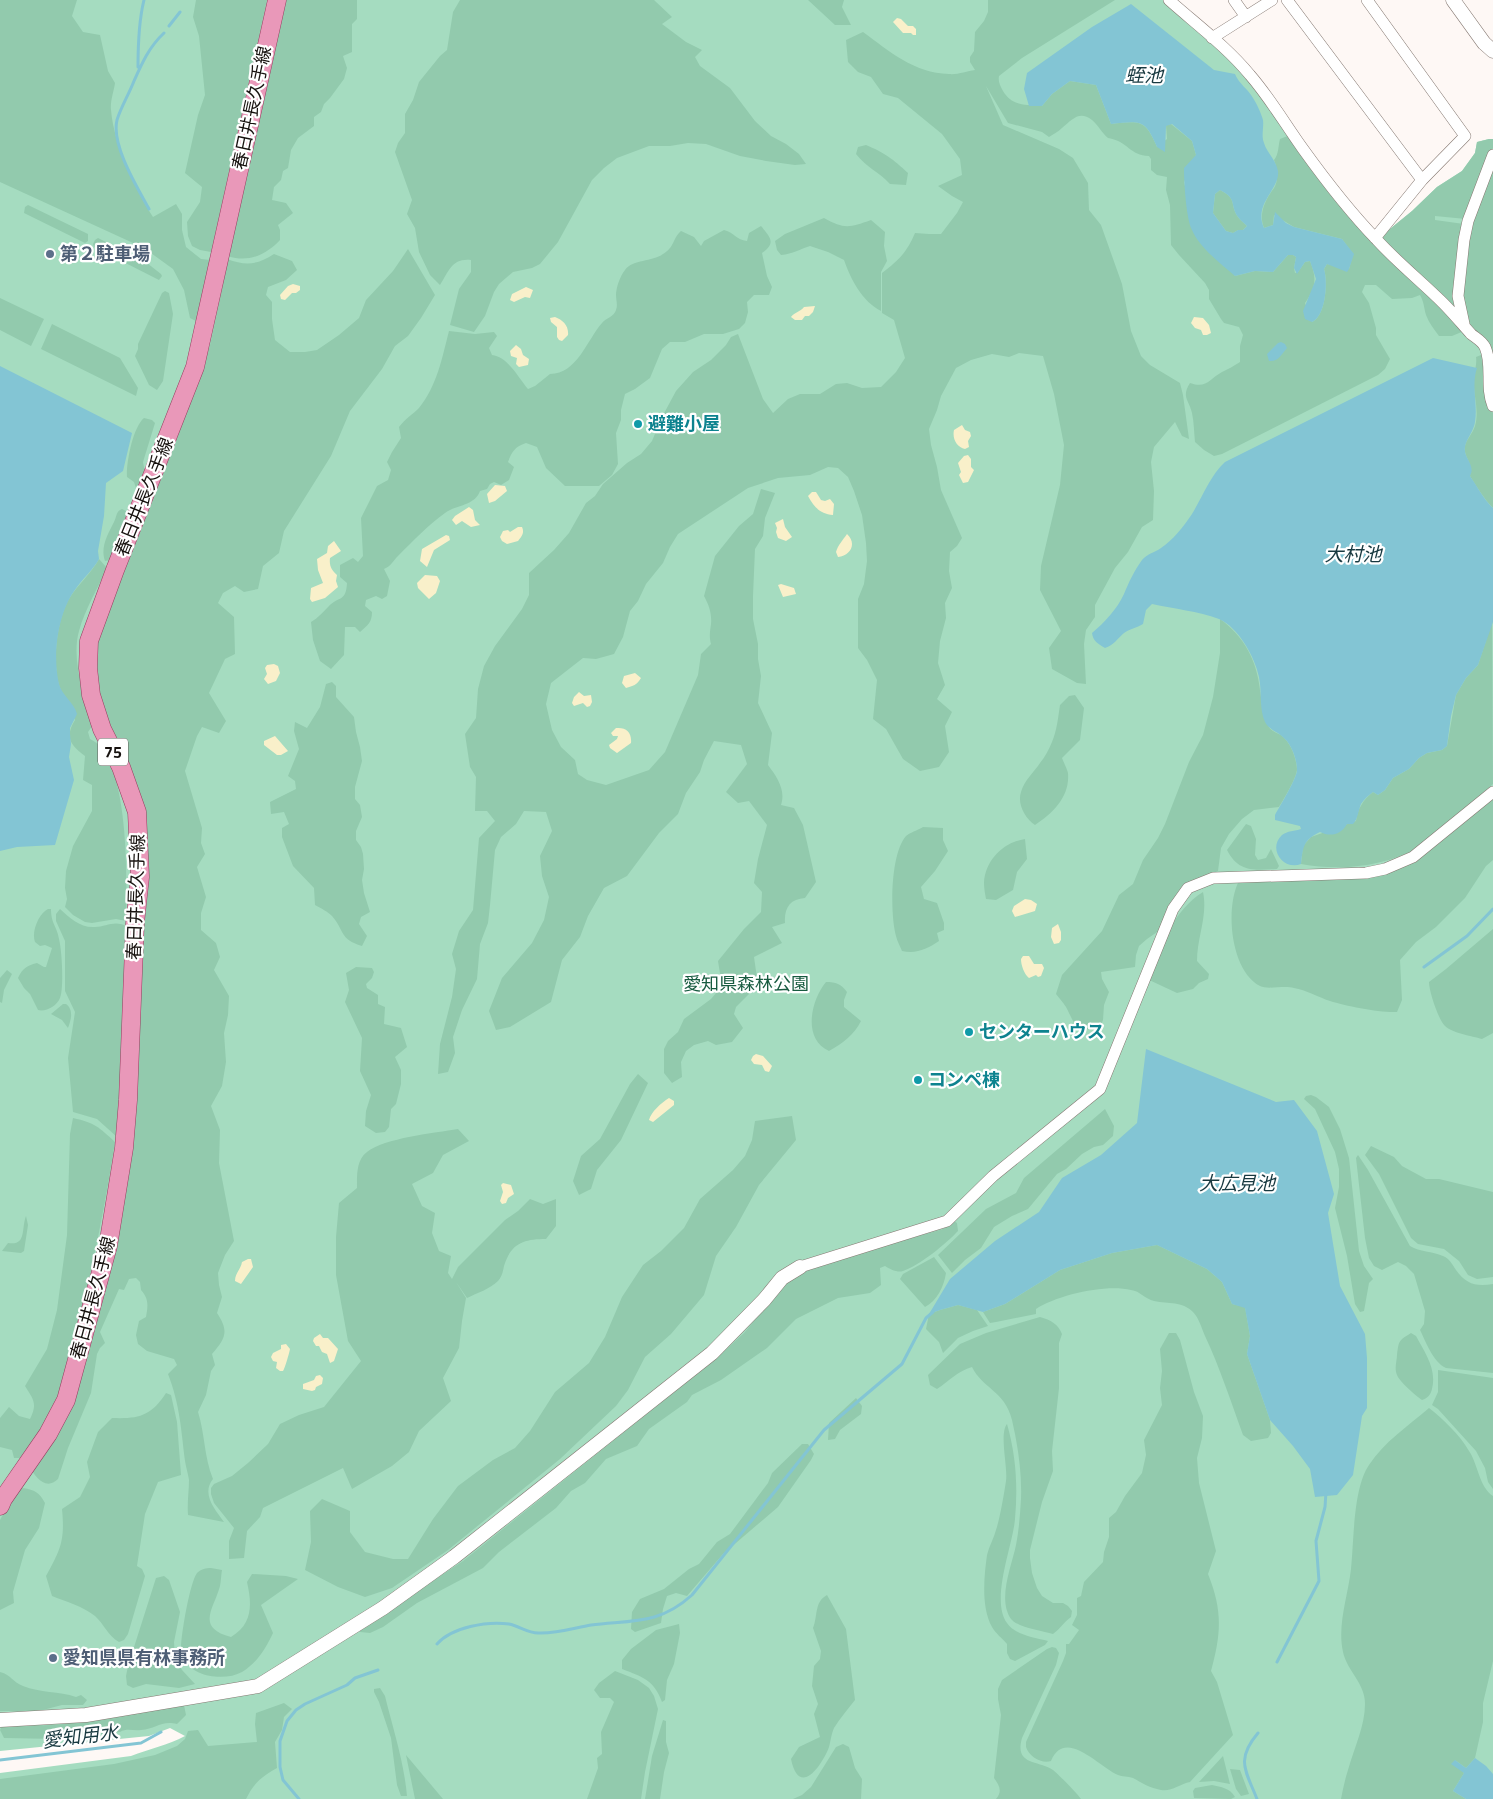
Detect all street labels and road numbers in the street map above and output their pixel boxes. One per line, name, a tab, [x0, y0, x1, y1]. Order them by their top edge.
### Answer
street label: 春日井長久手線	[225, 43, 278, 172]
street label: 春日井長久手線	[107, 433, 180, 560]
road number: 75	[98, 739, 128, 766]
street label: 春日井長久手線	[120, 834, 151, 960]
street label: 春日井長久手線	[63, 1234, 122, 1362]

